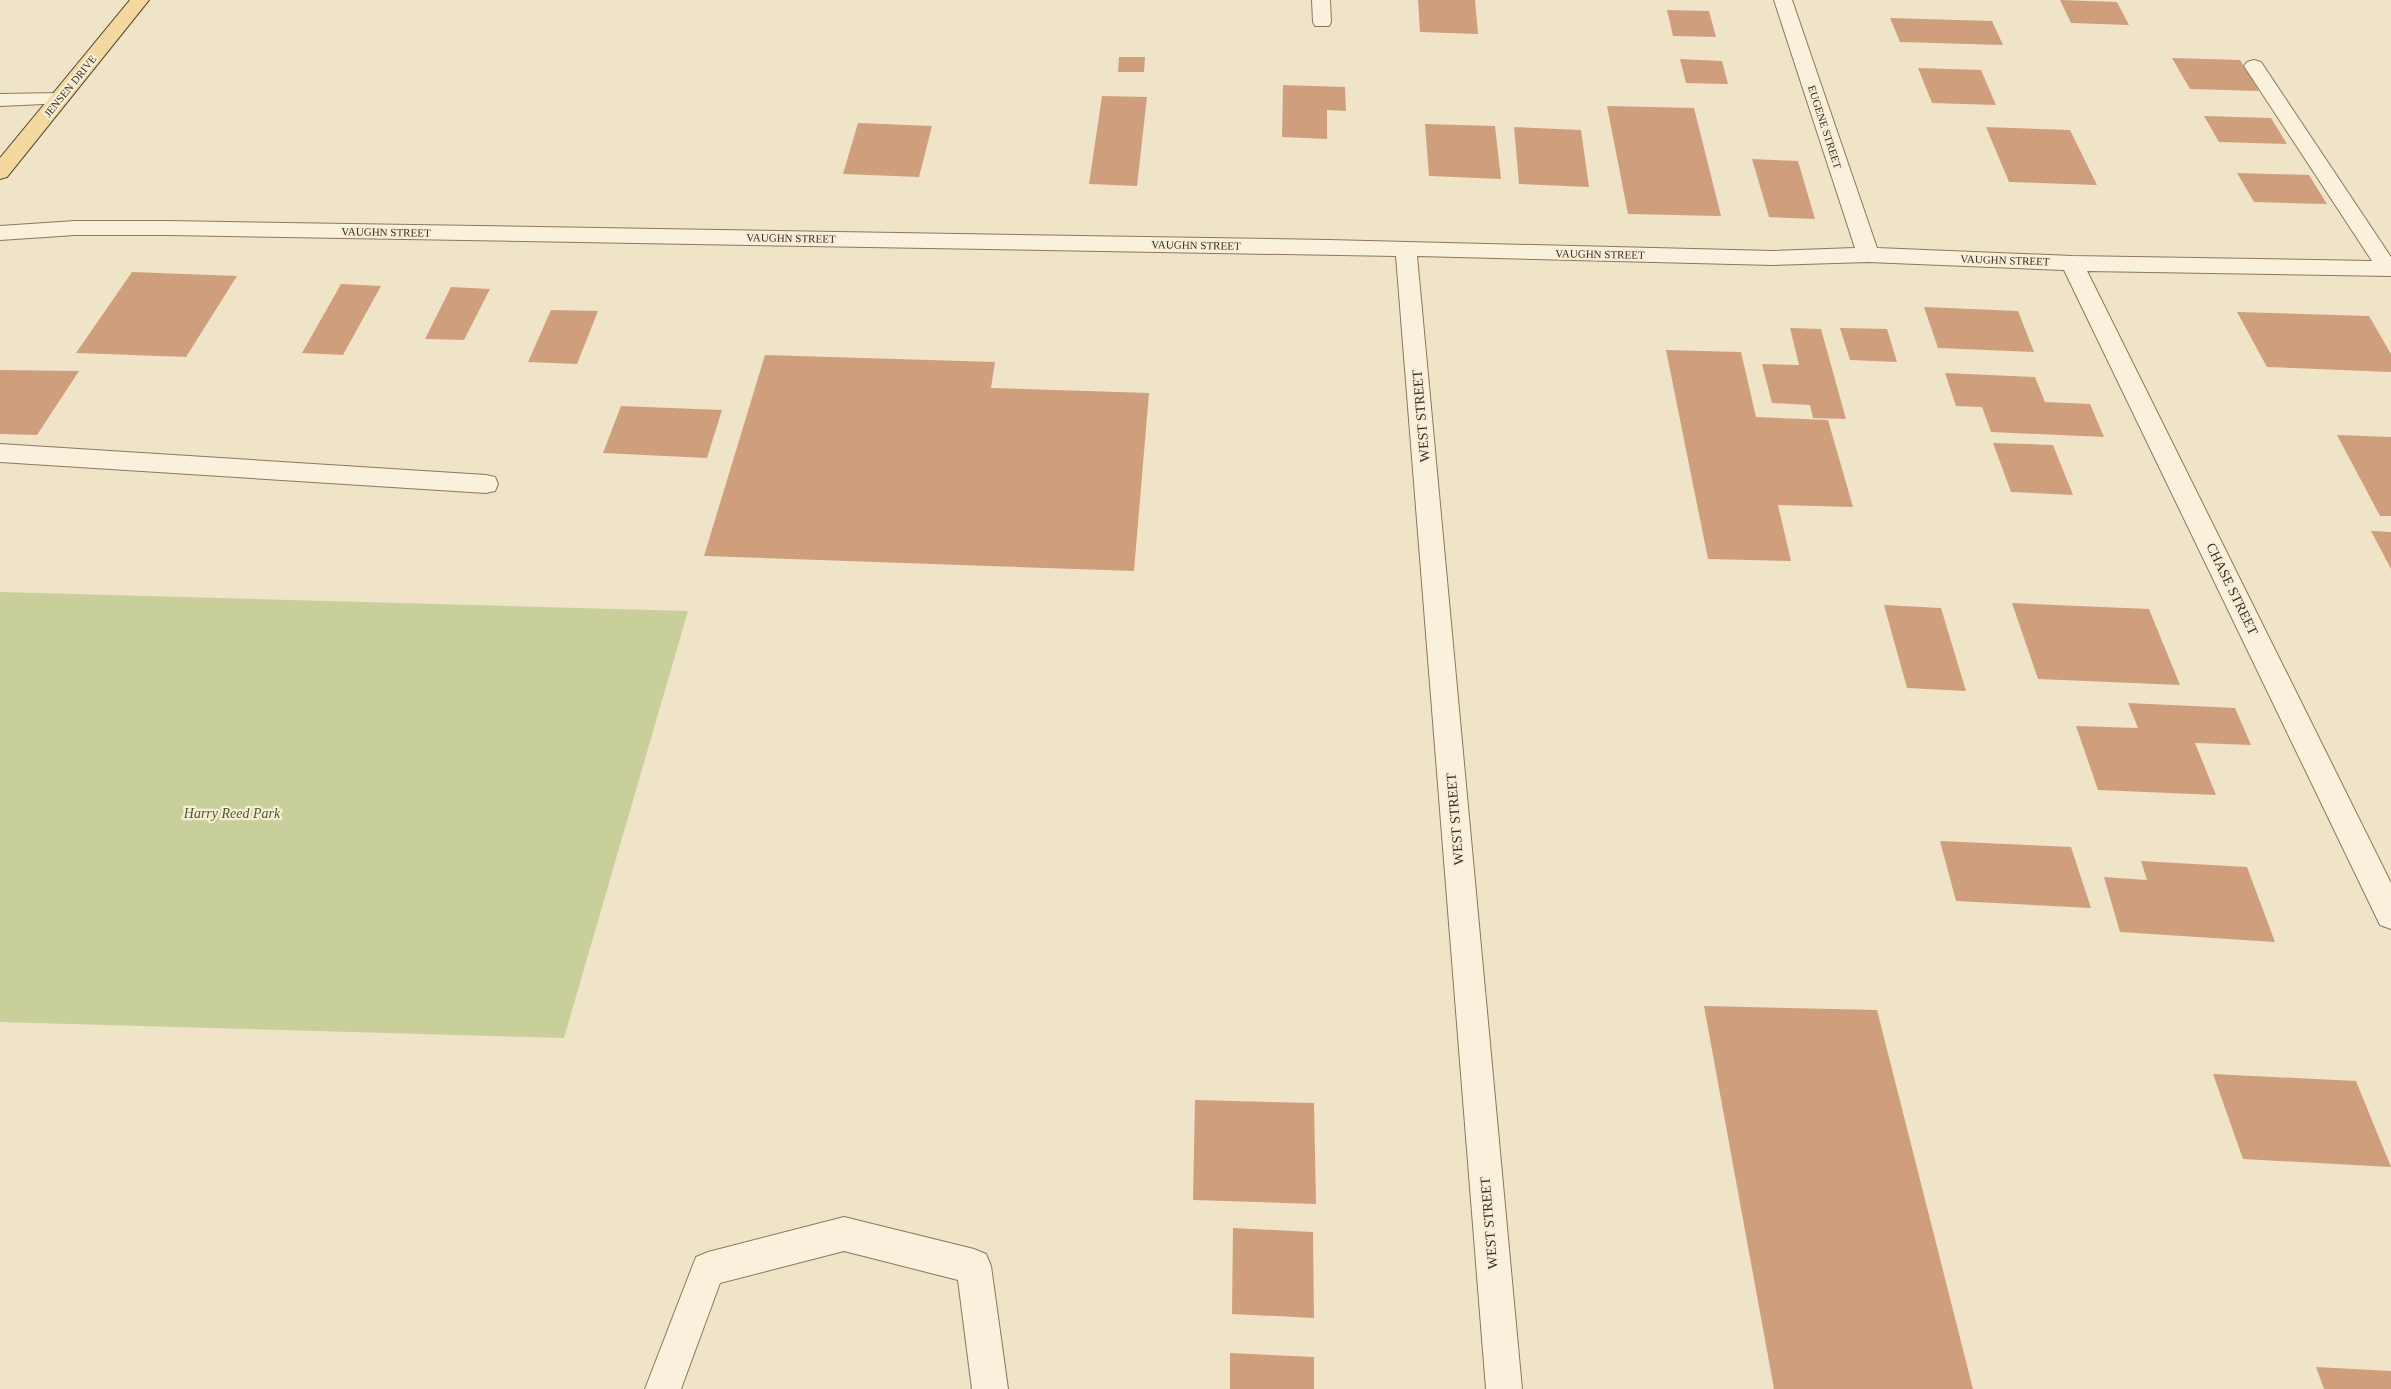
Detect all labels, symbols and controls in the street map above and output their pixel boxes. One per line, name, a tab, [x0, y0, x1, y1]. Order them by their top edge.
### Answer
street label: JENSEN DRIVE	[41, 52, 99, 119]
street label: EUGENE STREET	[1806, 84, 1844, 171]
street label: VAUGHN STREET	[341, 225, 431, 239]
street label: VAUGHN STREET	[746, 231, 836, 245]
street label: VAUGHN STREET	[1151, 238, 1241, 252]
street label: VAUGHN STREET	[1555, 247, 1645, 261]
street label: VAUGHN STREET	[1960, 252, 2050, 268]
street label: WEST STREET	[1409, 369, 1433, 463]
street label: CHASE STREET	[2203, 540, 2261, 638]
street label: WEST STREET	[1443, 772, 1467, 866]
park label: Harry Reed Park	[183, 806, 281, 821]
street label: WEST STREET	[1477, 1176, 1501, 1270]

